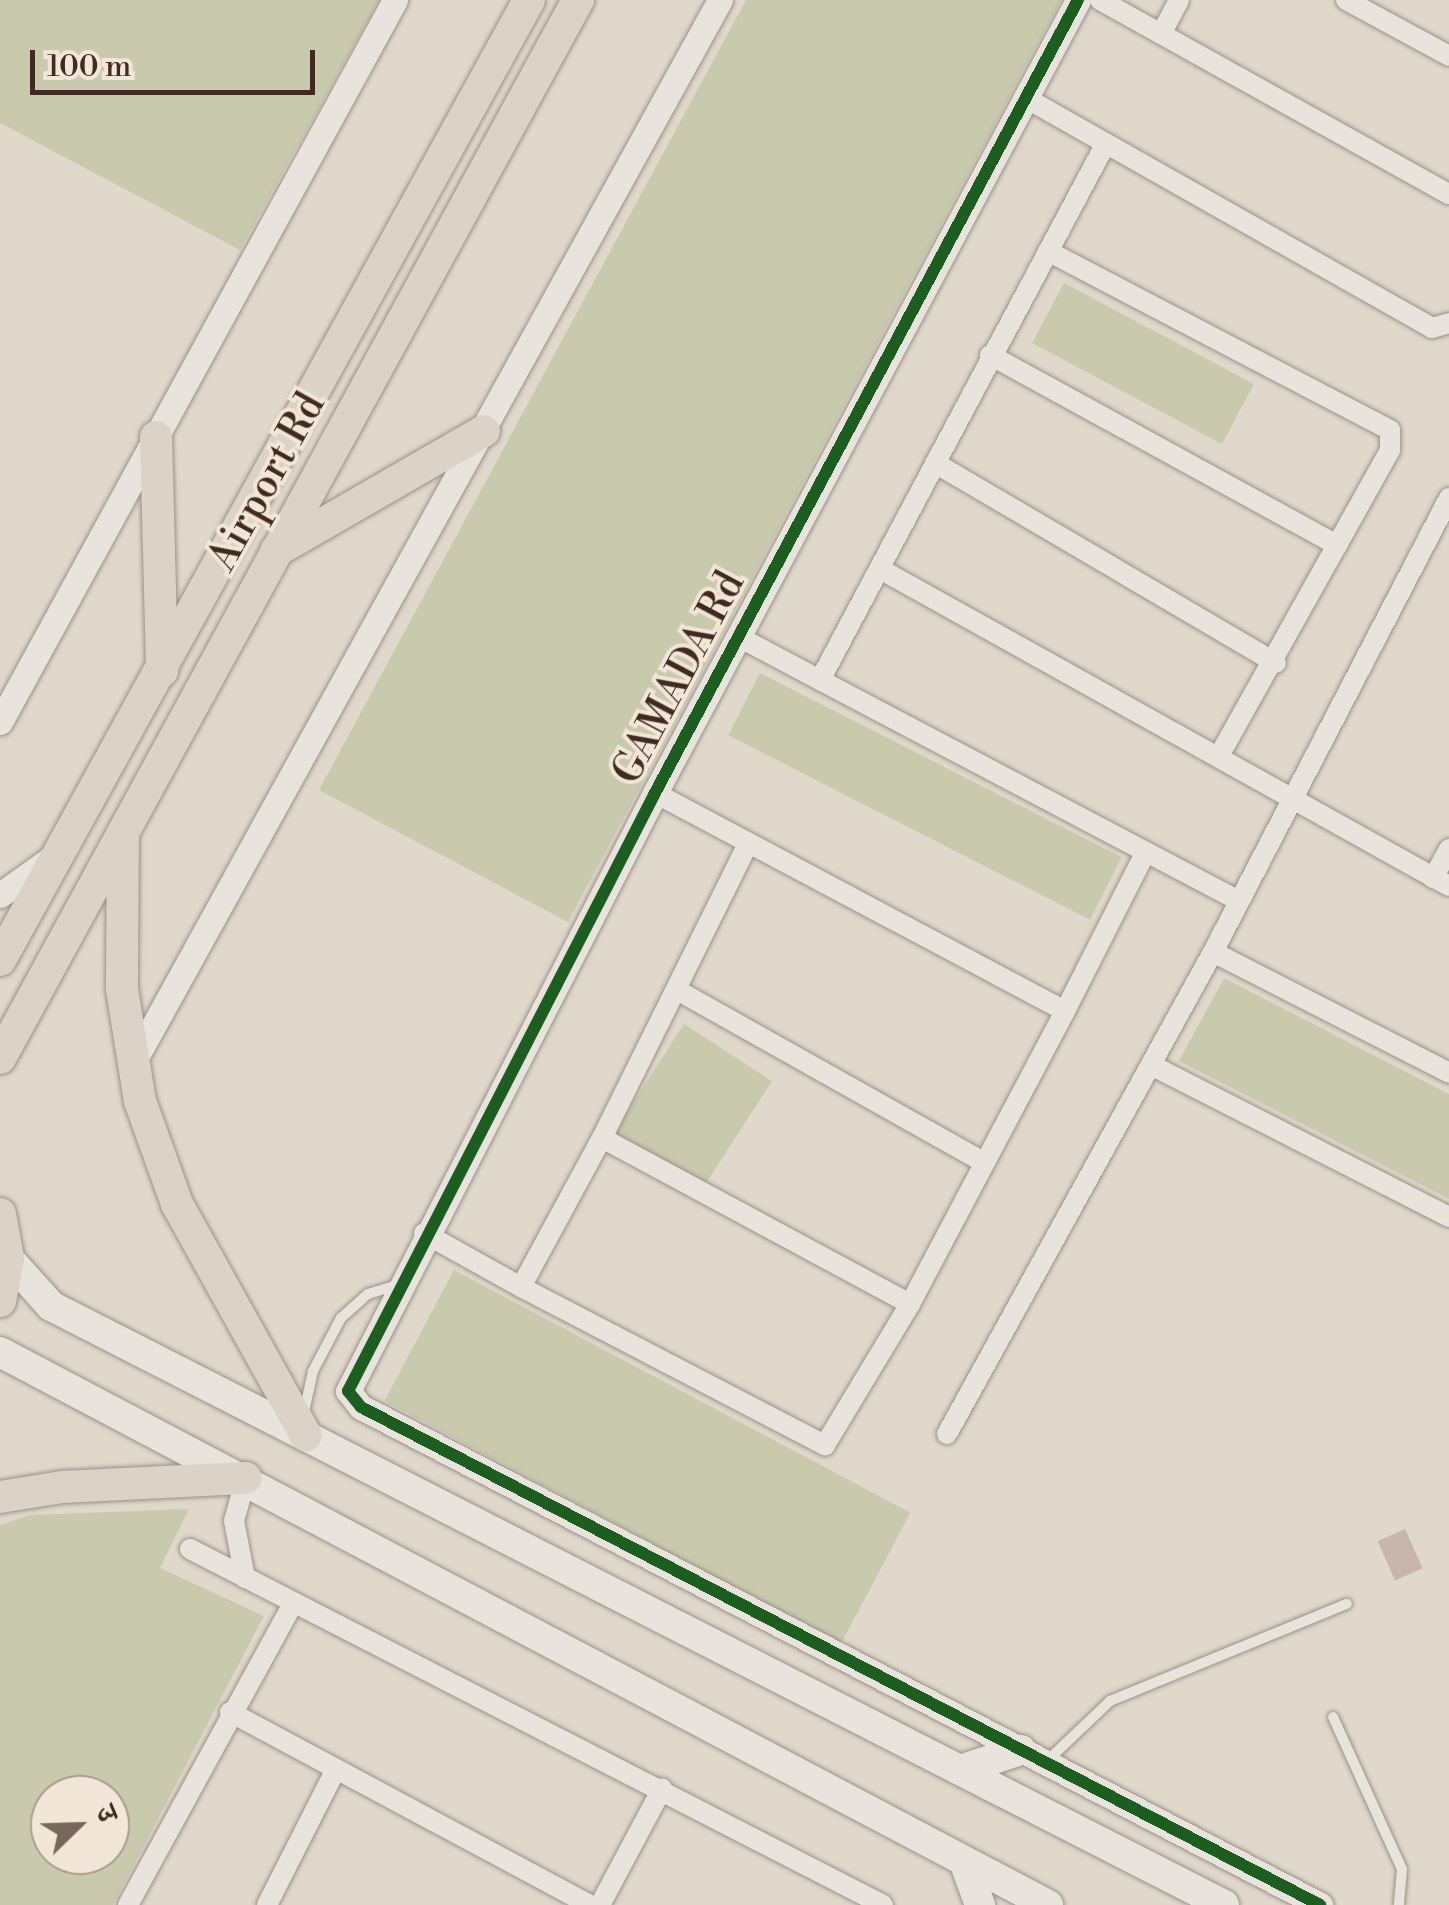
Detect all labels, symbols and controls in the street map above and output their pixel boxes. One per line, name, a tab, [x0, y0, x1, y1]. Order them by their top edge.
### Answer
scale bar	[35, 30, 320, 92]
text: 100 m	[47, 48, 131, 86]
street label: Airport Rd	[199, 385, 335, 579]
street label: GAMADA Rd	[603, 564, 755, 792]
north arrow	[30, 1775, 130, 1875]
text: उ	[87, 1800, 125, 1827]

